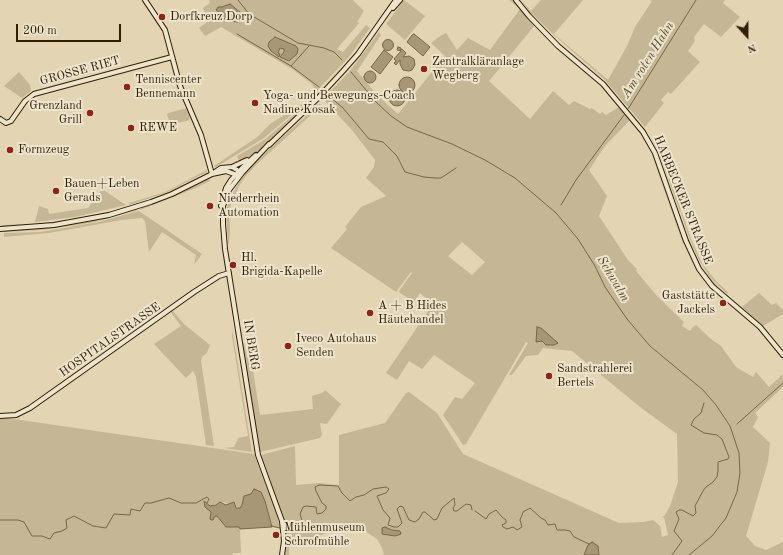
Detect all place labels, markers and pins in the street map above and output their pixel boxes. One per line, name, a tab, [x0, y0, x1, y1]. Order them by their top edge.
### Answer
place label: Dorfkreuz Dorp	[170, 10, 252, 24]
marker: Dorfkreuz Dorp	[157, 12, 167, 22]
place label: Zentralkläranlage Wegberg	[432, 55, 524, 83]
marker: Zentralkläranlage Wegberg	[419, 64, 429, 74]
place label: Tenniscenter Bennemann	[135, 73, 202, 101]
marker: Tenniscenter Bennemann	[122, 82, 132, 92]
place label: Yoga- und Bewegungs-Coach Nadine Kosak	[263, 89, 415, 117]
marker: Yoga- und Bewegungs-Coach Nadine Kosak	[250, 98, 260, 108]
place label: Grenzland Grill	[29, 99, 82, 127]
marker: Grenzland Grill	[85, 108, 95, 118]
place label: REWE	[139, 121, 177, 135]
marker: REWE	[126, 123, 136, 133]
place label: Formzeug	[18, 143, 69, 157]
marker: Formzeug	[5, 145, 15, 155]
place label: Bauen+Leben Gerads	[64, 177, 140, 205]
marker: Bauen+Leben Gerads	[51, 186, 61, 196]
place label: Niederrhein Automation	[218, 192, 279, 220]
marker: Niederrhein Automation	[205, 201, 215, 211]
place label: Hl. Brigida-Kapelle	[241, 251, 323, 279]
marker: Hl. Brigida-Kapelle	[228, 260, 238, 270]
place label: Gaststätte Jackels	[662, 289, 715, 317]
marker: Gaststätte Jackels	[718, 298, 728, 308]
place label: A + B Hides Häutehandel	[378, 299, 446, 327]
marker: A + B Hides Häutehandel	[365, 308, 375, 318]
place label: Iveco Autohaus Senden	[296, 332, 376, 360]
marker: Iveco Autohaus Senden	[283, 341, 293, 351]
place label: Sandstrahlerei Bertels	[557, 362, 632, 390]
marker: Sandstrahlerei Bertels	[544, 371, 554, 381]
place label: Mühlenmuseum Schrofmühle	[284, 521, 365, 549]
marker: Mühlenmuseum Schrofmühle	[271, 530, 281, 540]

